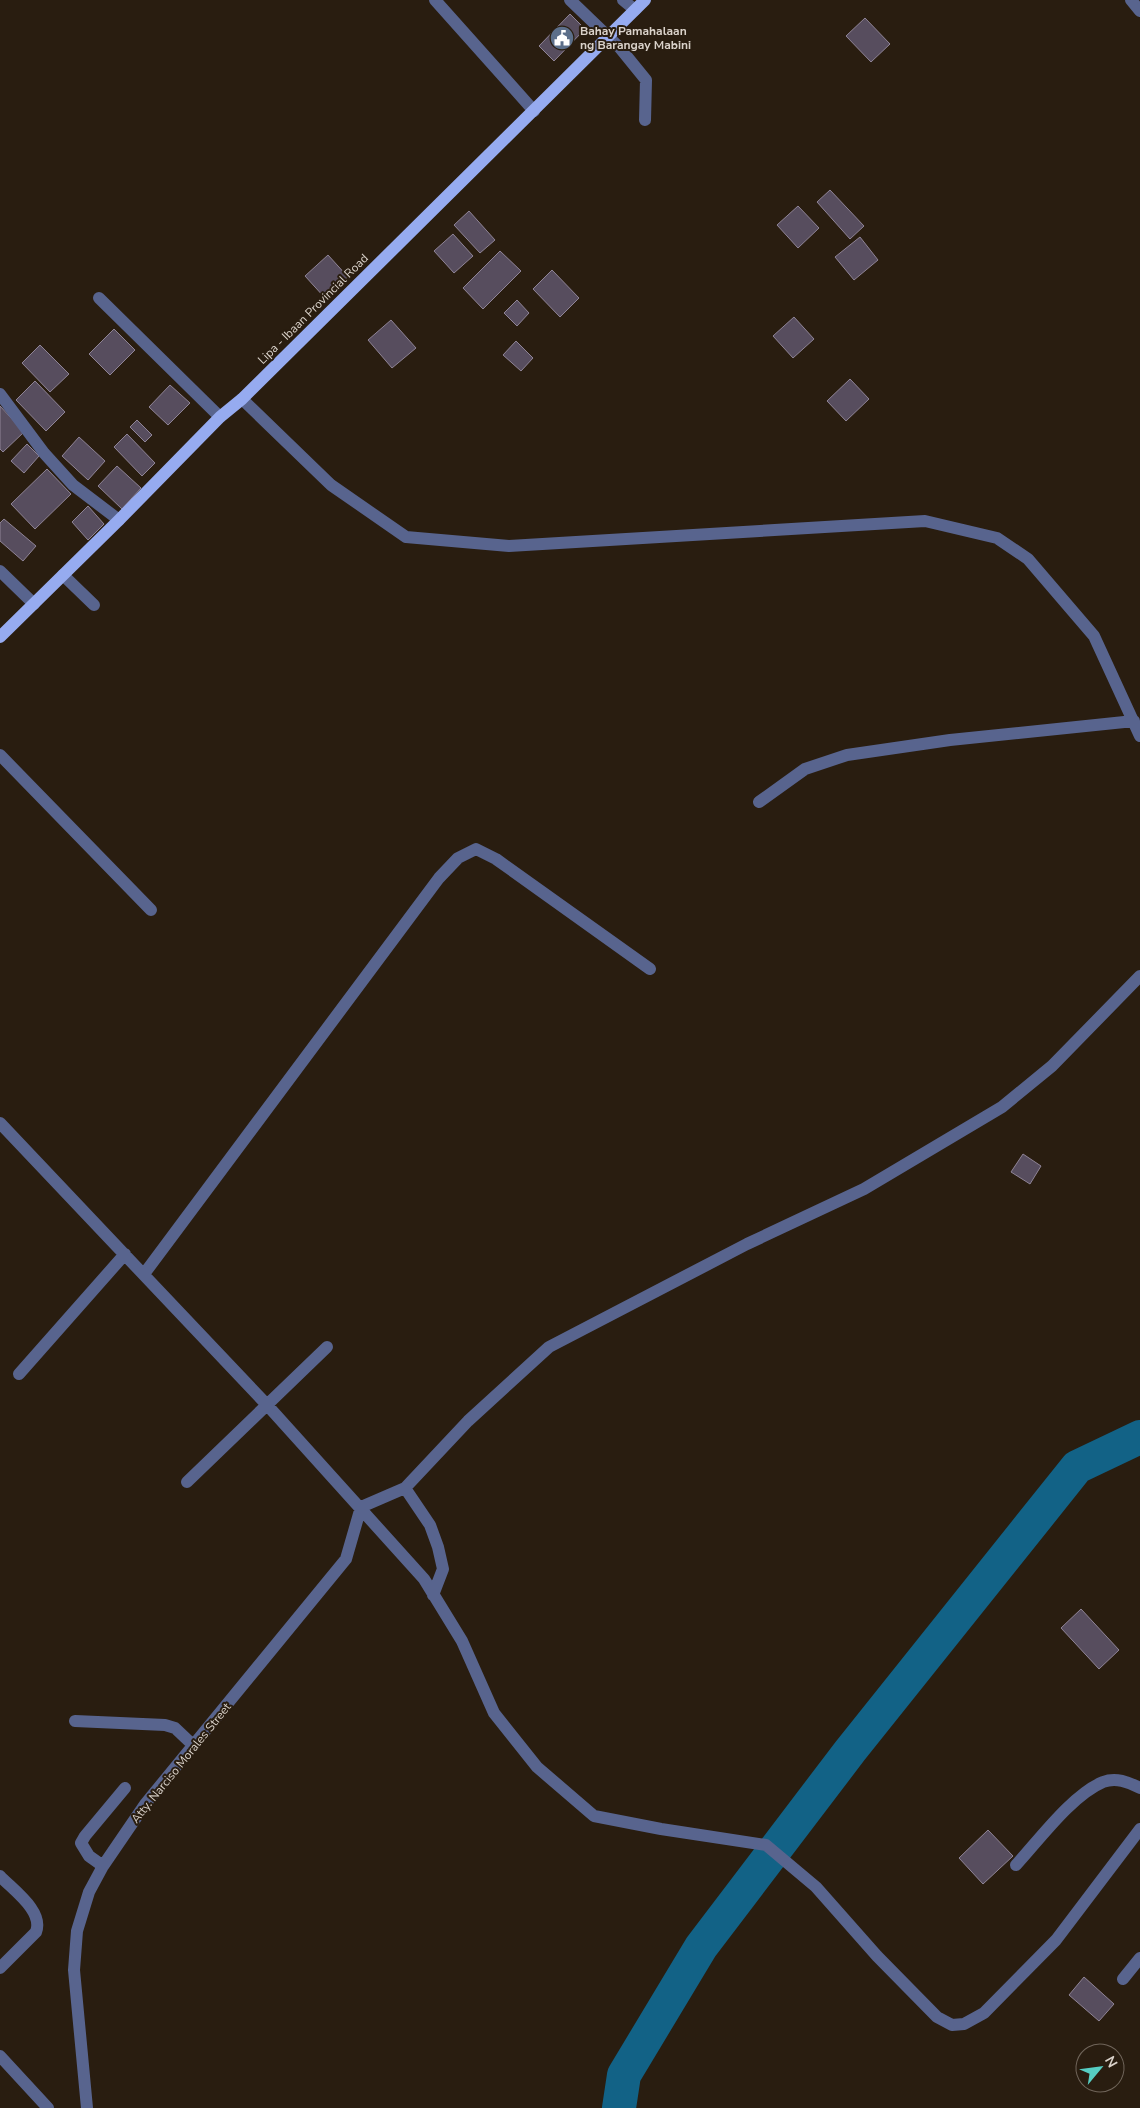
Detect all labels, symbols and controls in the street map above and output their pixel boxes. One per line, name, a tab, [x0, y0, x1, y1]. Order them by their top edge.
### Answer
place label: Bahay Pamahalaan ng Barangay Mabini	[580, 23, 691, 53]
public building icon: Bahay Pamahalaan ng Barangay Mabini	[549, 25, 575, 51]
street label: Lipa - Ibaan Provincial Road	[254, 250, 372, 368]
street label: Atty. Narciso Morales Street	[127, 1699, 235, 1827]
north arrow	[1075, 2043, 1125, 2093]
text: N	[1100, 2053, 1122, 2071]

